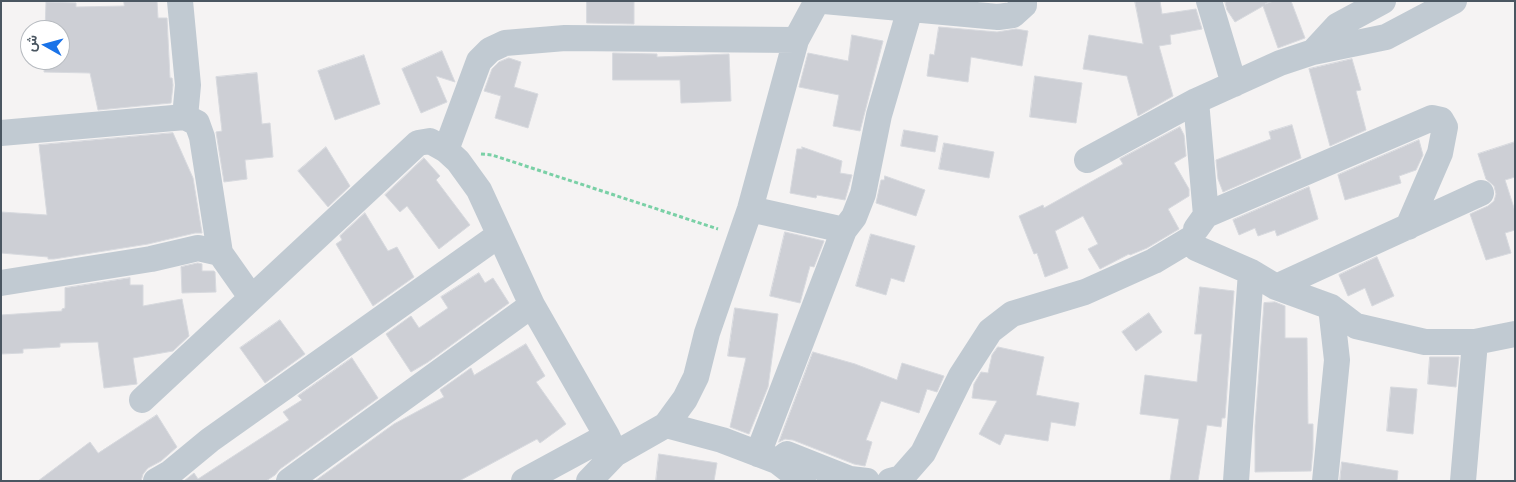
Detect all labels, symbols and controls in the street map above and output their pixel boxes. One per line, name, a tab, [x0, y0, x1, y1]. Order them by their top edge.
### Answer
north arrow	[20, 20, 70, 70]
text: ش	[21, 34, 41, 53]

